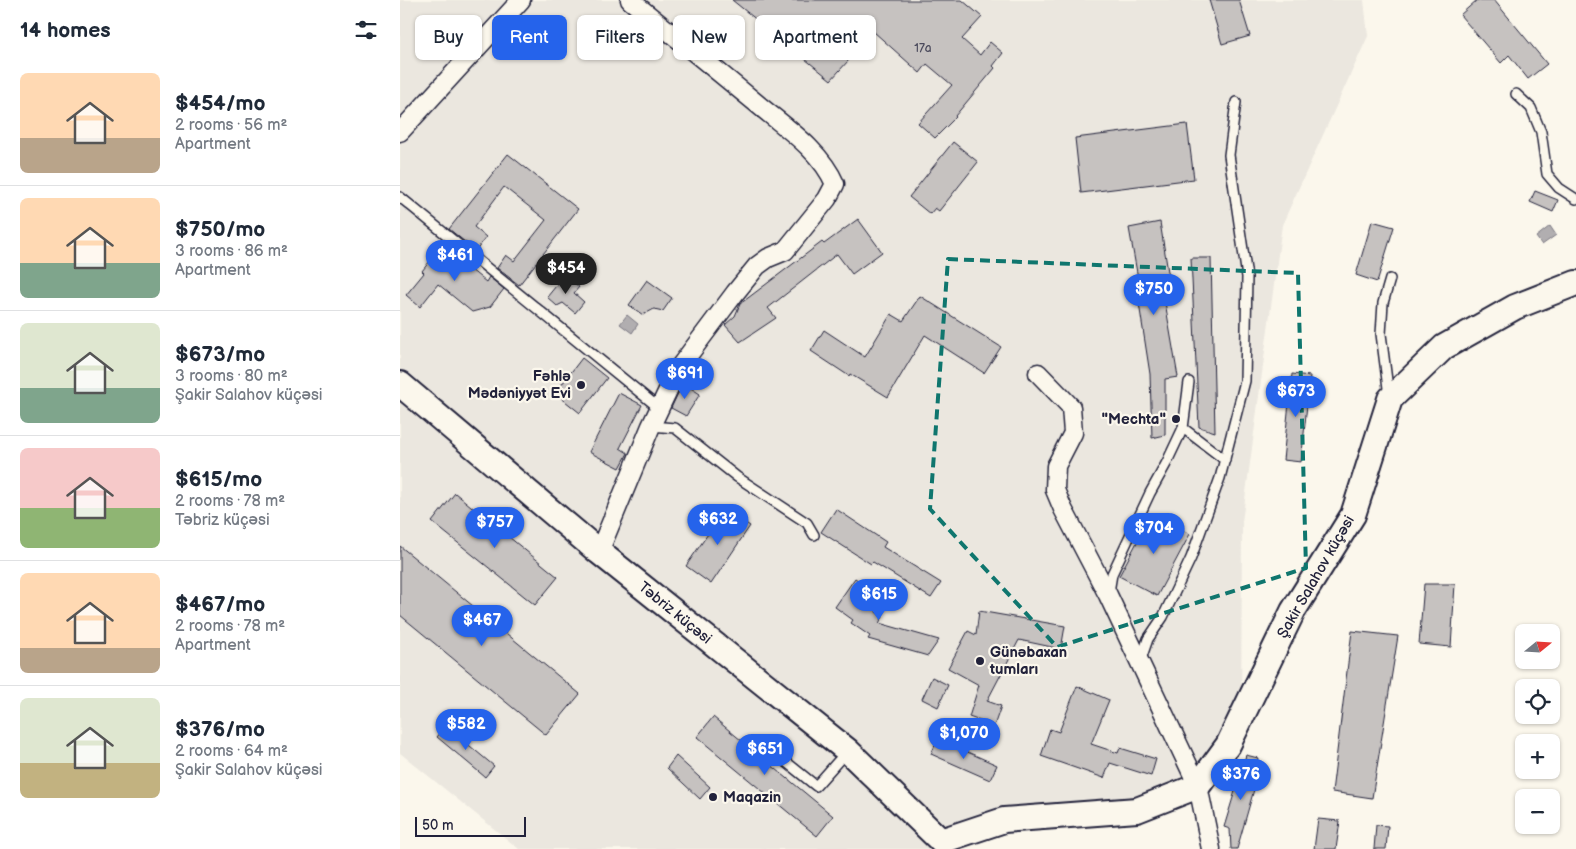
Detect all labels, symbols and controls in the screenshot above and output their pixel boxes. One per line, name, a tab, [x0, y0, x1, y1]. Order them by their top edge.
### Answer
chip: Buy	[415, 15, 482, 60]
chip: Rent	[492, 15, 567, 60]
chip: Filters	[577, 15, 663, 60]
chip: New	[673, 15, 745, 60]
chip: Apartment	[755, 15, 876, 60]
icon: filters	[352, 16, 380, 44]
text: 14 homes	[20, 18, 111, 43]
house number: 17a	[914, 41, 932, 56]
text: $454/mo	[175, 91, 265, 116]
icon: home	[60, 93, 120, 153]
text: 2 rooms · 56 m²	[175, 116, 287, 135]
text: Apartment	[175, 135, 251, 154]
text: $750/mo	[175, 217, 265, 242]
icon: home	[60, 218, 120, 278]
pin: $461	[425, 240, 485, 282]
text: 3 rooms · 86 m²	[175, 242, 288, 261]
text: $461	[437, 246, 473, 265]
pin: $454	[536, 252, 596, 295]
text: $454	[547, 259, 585, 278]
text: Apartment	[175, 261, 251, 280]
pin: $750	[1124, 274, 1184, 316]
text: $750	[1135, 280, 1173, 299]
text: $673/mo	[175, 342, 265, 367]
icon: home	[60, 343, 120, 403]
pin: $691	[655, 358, 715, 400]
text: $691	[667, 364, 703, 383]
text: 3 rooms · 80 m²	[175, 367, 288, 386]
place label: Fəhlə Mədəniyyət Evi	[468, 367, 571, 403]
pin: $673	[1266, 376, 1326, 418]
marker: Fəhlə Mədəniyyət Evi	[575, 379, 587, 391]
text: $673	[1277, 382, 1315, 401]
text: Şakir Salahov küçəsi	[175, 386, 323, 405]
place label: "Mechta"	[1102, 410, 1166, 429]
marker: "Mechta"	[1170, 413, 1182, 425]
text: $615/mo	[175, 467, 262, 492]
icon: home	[60, 468, 120, 528]
text: 2 rooms · 78 m²	[175, 492, 285, 511]
pin: $632	[688, 504, 748, 546]
pin: $757	[465, 506, 525, 549]
text: $632	[698, 510, 738, 529]
text: Təbriz küçəsi	[175, 511, 270, 530]
pin: $704	[1124, 512, 1184, 555]
street label: Şakir Salahov küçəsi	[1273, 512, 1359, 642]
text: $757	[476, 513, 514, 532]
text: $704	[1135, 519, 1173, 538]
street label: Təbriz küçəsi	[635, 578, 715, 648]
pin: $615	[849, 578, 909, 621]
text: $615	[861, 585, 897, 604]
text: $467/mo	[175, 592, 265, 617]
icon: home	[60, 593, 120, 653]
pin: $467	[452, 604, 512, 647]
text: $467	[463, 611, 501, 630]
text: 2 rooms · 78 m²	[175, 617, 285, 636]
north arrow	[1515, 624, 1560, 669]
map controls	[1515, 624, 1560, 834]
text: Apartment	[175, 636, 251, 655]
place label: Günəbaxan tumları	[989, 643, 1067, 679]
marker: Günəbaxan tumları	[974, 655, 986, 667]
button: locate	[1515, 679, 1560, 724]
pin: $582	[436, 708, 496, 751]
text: $582	[447, 715, 485, 734]
text: $376/mo	[175, 717, 265, 742]
icon: home	[60, 718, 120, 778]
pin: $1,070	[923, 718, 1005, 760]
text: $1,070	[939, 724, 989, 743]
pin: $651	[735, 734, 795, 776]
button: +	[1515, 734, 1560, 779]
text: $651	[747, 740, 783, 759]
text: 2 rooms · 64 m²	[175, 742, 288, 761]
pin: $376	[1211, 758, 1271, 801]
text: Şakir Salahov küçəsi	[175, 761, 323, 780]
text: $376	[1222, 765, 1260, 784]
place label: Maqazin	[723, 788, 781, 807]
button: −	[1515, 789, 1560, 834]
marker: Maqazin	[707, 791, 719, 803]
scale bar	[415, 814, 526, 837]
text: 50 m	[422, 817, 454, 834]

